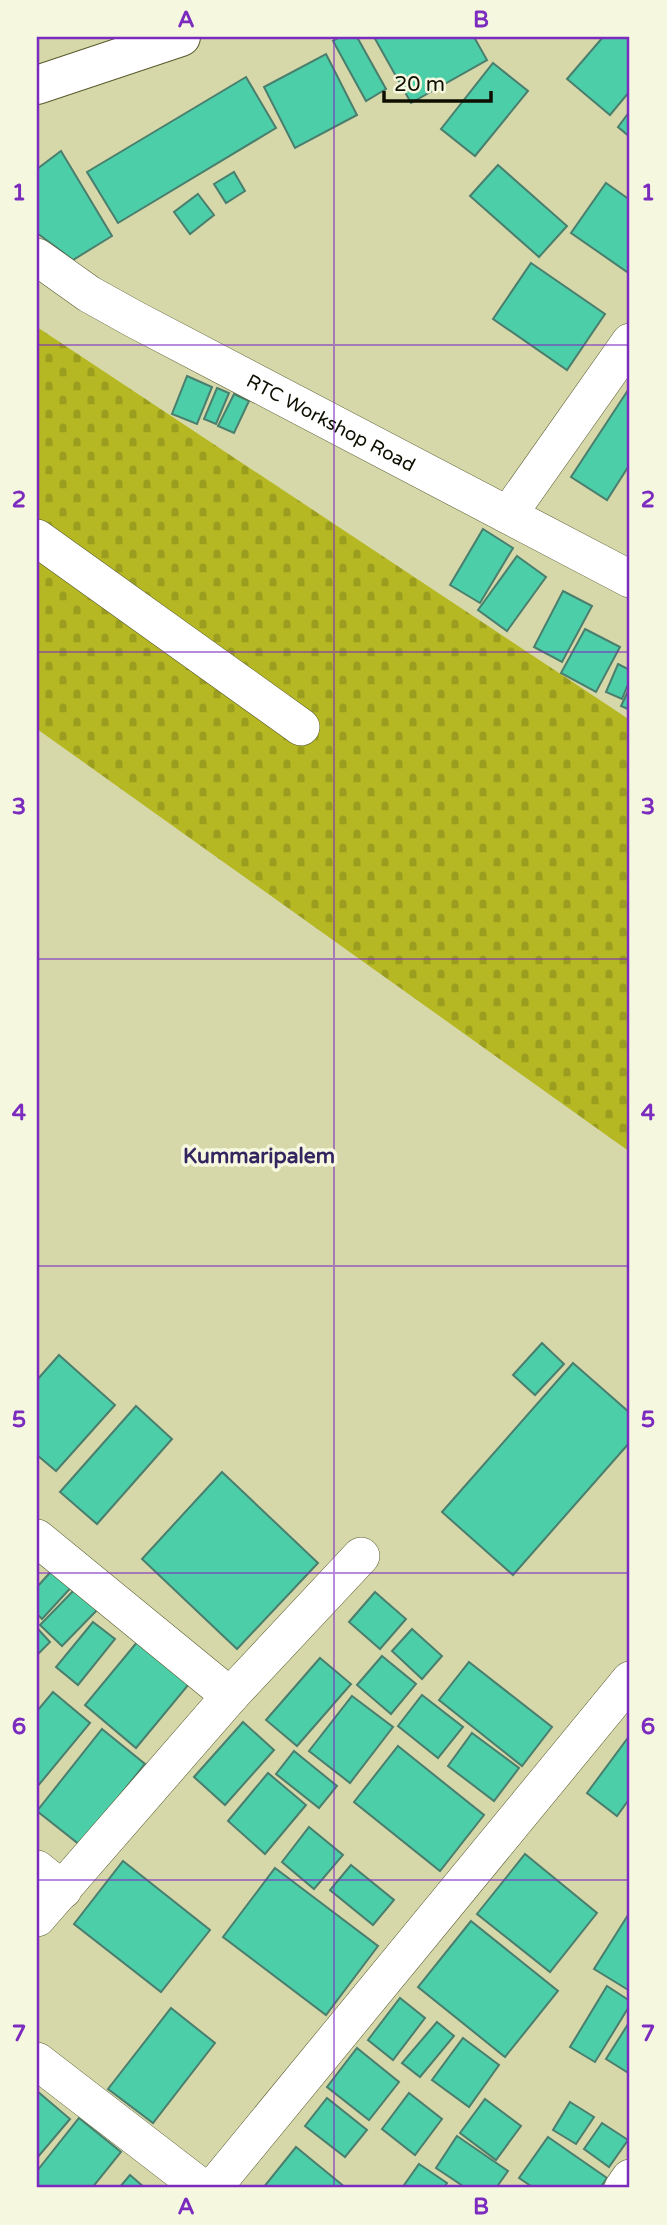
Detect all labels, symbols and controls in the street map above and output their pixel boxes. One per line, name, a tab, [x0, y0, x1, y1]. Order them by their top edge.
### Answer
text: A	[177, 6, 195, 34]
text: B	[473, 6, 489, 34]
scale bar	[384, 60, 490, 104]
text: 20 m	[394, 72, 445, 97]
text: 1	[12, 179, 26, 207]
text: 1	[641, 179, 655, 207]
street label: RTC Workshop Road	[243, 370, 419, 477]
text: 2	[12, 486, 26, 514]
text: 2	[641, 486, 655, 514]
text: 3	[12, 793, 26, 821]
text: 3	[641, 793, 655, 821]
text: 4	[12, 1099, 27, 1127]
text: 4	[641, 1099, 656, 1127]
district label: Kummaripalem	[183, 1144, 335, 1169]
text: 5	[12, 1406, 26, 1434]
text: 5	[641, 1406, 655, 1434]
text: 6	[12, 1713, 26, 1741]
text: 6	[641, 1713, 655, 1741]
text: 7	[12, 2020, 26, 2048]
text: 7	[641, 2020, 655, 2048]
text: A	[177, 2193, 195, 2221]
text: B	[473, 2193, 489, 2221]

